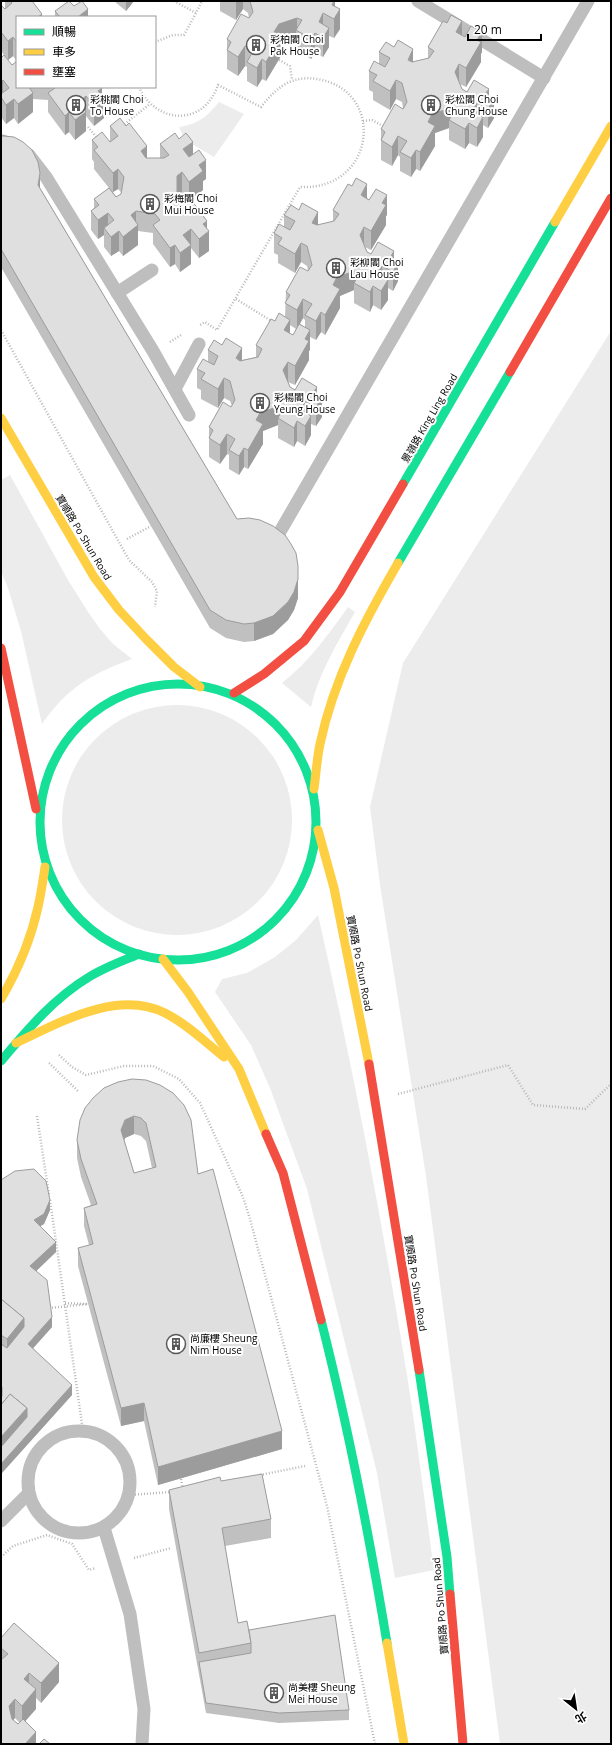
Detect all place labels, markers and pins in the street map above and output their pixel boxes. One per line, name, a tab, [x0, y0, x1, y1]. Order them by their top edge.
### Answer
place label: 彩柏閣 Choi Pak House	[270, 32, 324, 58]
building icon: 彩柏閣 Choi Pak House	[245, 34, 267, 56]
place label: 彩桃閣 Choi To House	[90, 92, 144, 118]
place label: 彩松閣 Choi Chung House	[445, 92, 508, 118]
building icon: 彩桃閣 Choi To House	[65, 94, 87, 116]
building icon: 彩松閣 Choi Chung House	[420, 94, 442, 116]
place label: 彩梅閣 Choi Mui House	[164, 191, 218, 217]
building icon: 彩梅閣 Choi Mui House	[139, 193, 161, 215]
place label: 彩柳閣 Choi Lau House	[350, 255, 404, 281]
building icon: 彩柳閣 Choi Lau House	[325, 257, 347, 279]
place label: 彩楊閣 Choi Yeung House	[274, 390, 336, 416]
building icon: 彩楊閣 Choi Yeung House	[249, 392, 271, 414]
place label: 尚廉樓 Sheung Nim House	[190, 1331, 258, 1357]
building icon: 尚廉樓 Sheung Nim House	[165, 1333, 187, 1355]
place label: 尚美樓 Sheung Mei House	[288, 1680, 356, 1706]
building icon: 尚美樓 Sheung Mei House	[263, 1682, 285, 1704]

